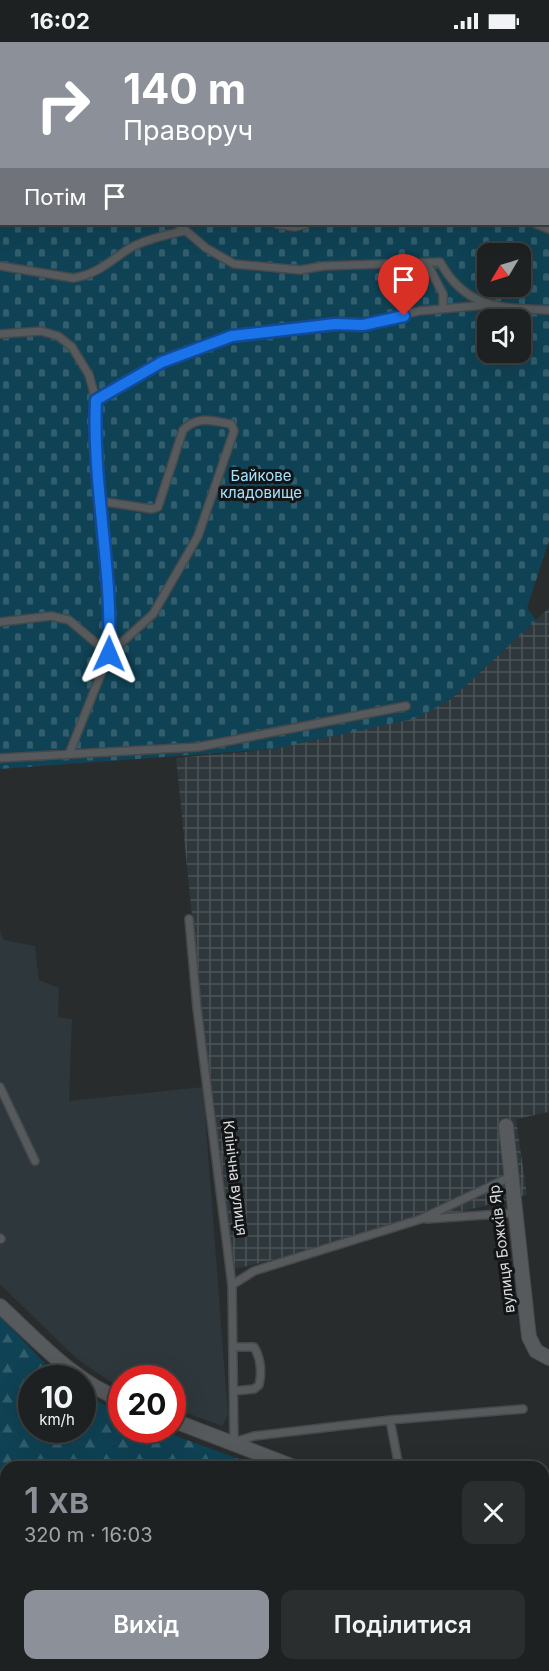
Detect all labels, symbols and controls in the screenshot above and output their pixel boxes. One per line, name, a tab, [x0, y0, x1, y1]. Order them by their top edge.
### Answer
text: 16:02	[30, 8, 90, 34]
text: 140 m	[123, 63, 246, 114]
icon: right	[24, 66, 102, 144]
text: Праворуч	[123, 114, 253, 147]
icon: arrive	[98, 180, 131, 213]
text: Потім	[24, 184, 86, 210]
north arrow	[477, 243, 531, 297]
map controls	[477, 243, 531, 363]
pin	[378, 254, 429, 316]
icon: arrive	[387, 263, 420, 296]
button: sound	[477, 309, 531, 363]
park label: Байкове кладовище	[220, 466, 302, 502]
position arrow	[77, 622, 141, 686]
street label: Клінічна вулиця	[219, 1119, 252, 1237]
street label: вулиця Божків Яр	[484, 1184, 519, 1314]
speed limit sign: 20	[108, 1365, 186, 1443]
text: 10	[40, 1379, 74, 1415]
text: km/h	[39, 1410, 75, 1429]
text: 1 хв	[24, 1478, 89, 1522]
button: close	[462, 1481, 525, 1544]
text: 320 m · 16:03	[24, 1523, 153, 1547]
button: Вихід	[24, 1590, 269, 1659]
button: Поділитися	[281, 1590, 525, 1659]

